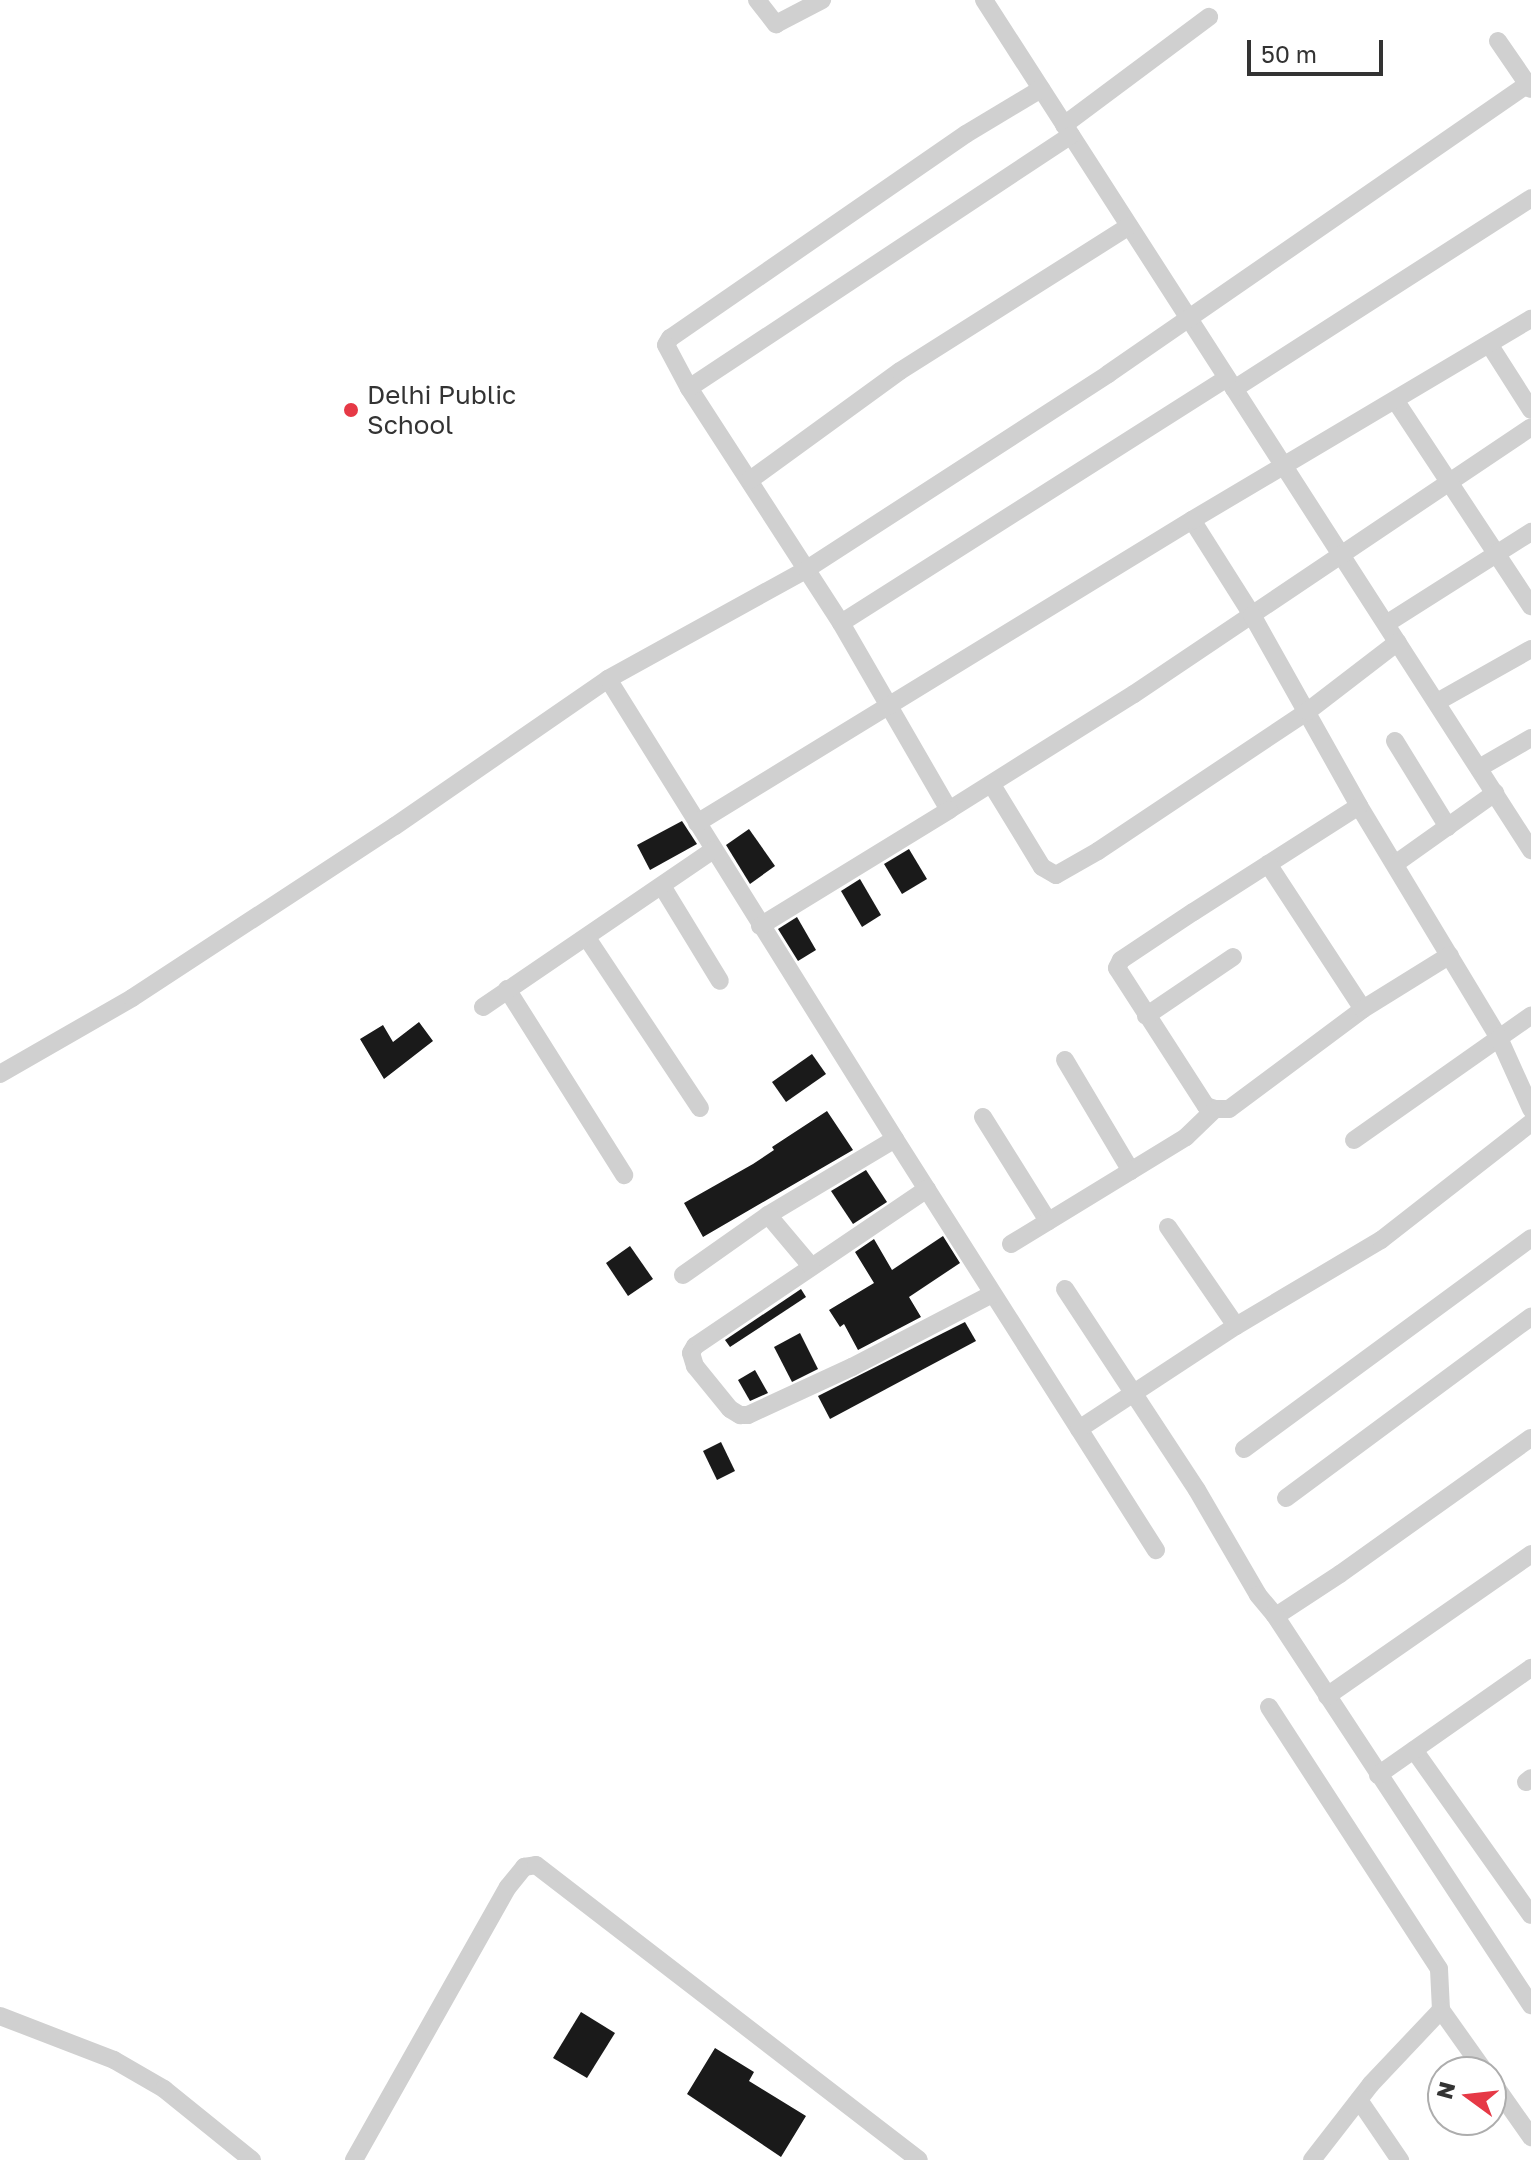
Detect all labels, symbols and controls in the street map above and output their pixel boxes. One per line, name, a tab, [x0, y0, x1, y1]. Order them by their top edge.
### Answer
scale bar	[1251, 24, 1387, 74]
text: 50 m	[1261, 39, 1317, 68]
place label: Delhi Public School	[367, 379, 516, 440]
marker: Delhi Public School	[342, 401, 360, 419]
north arrow	[1427, 2056, 1507, 2136]
text: N	[1430, 2079, 1460, 2102]

